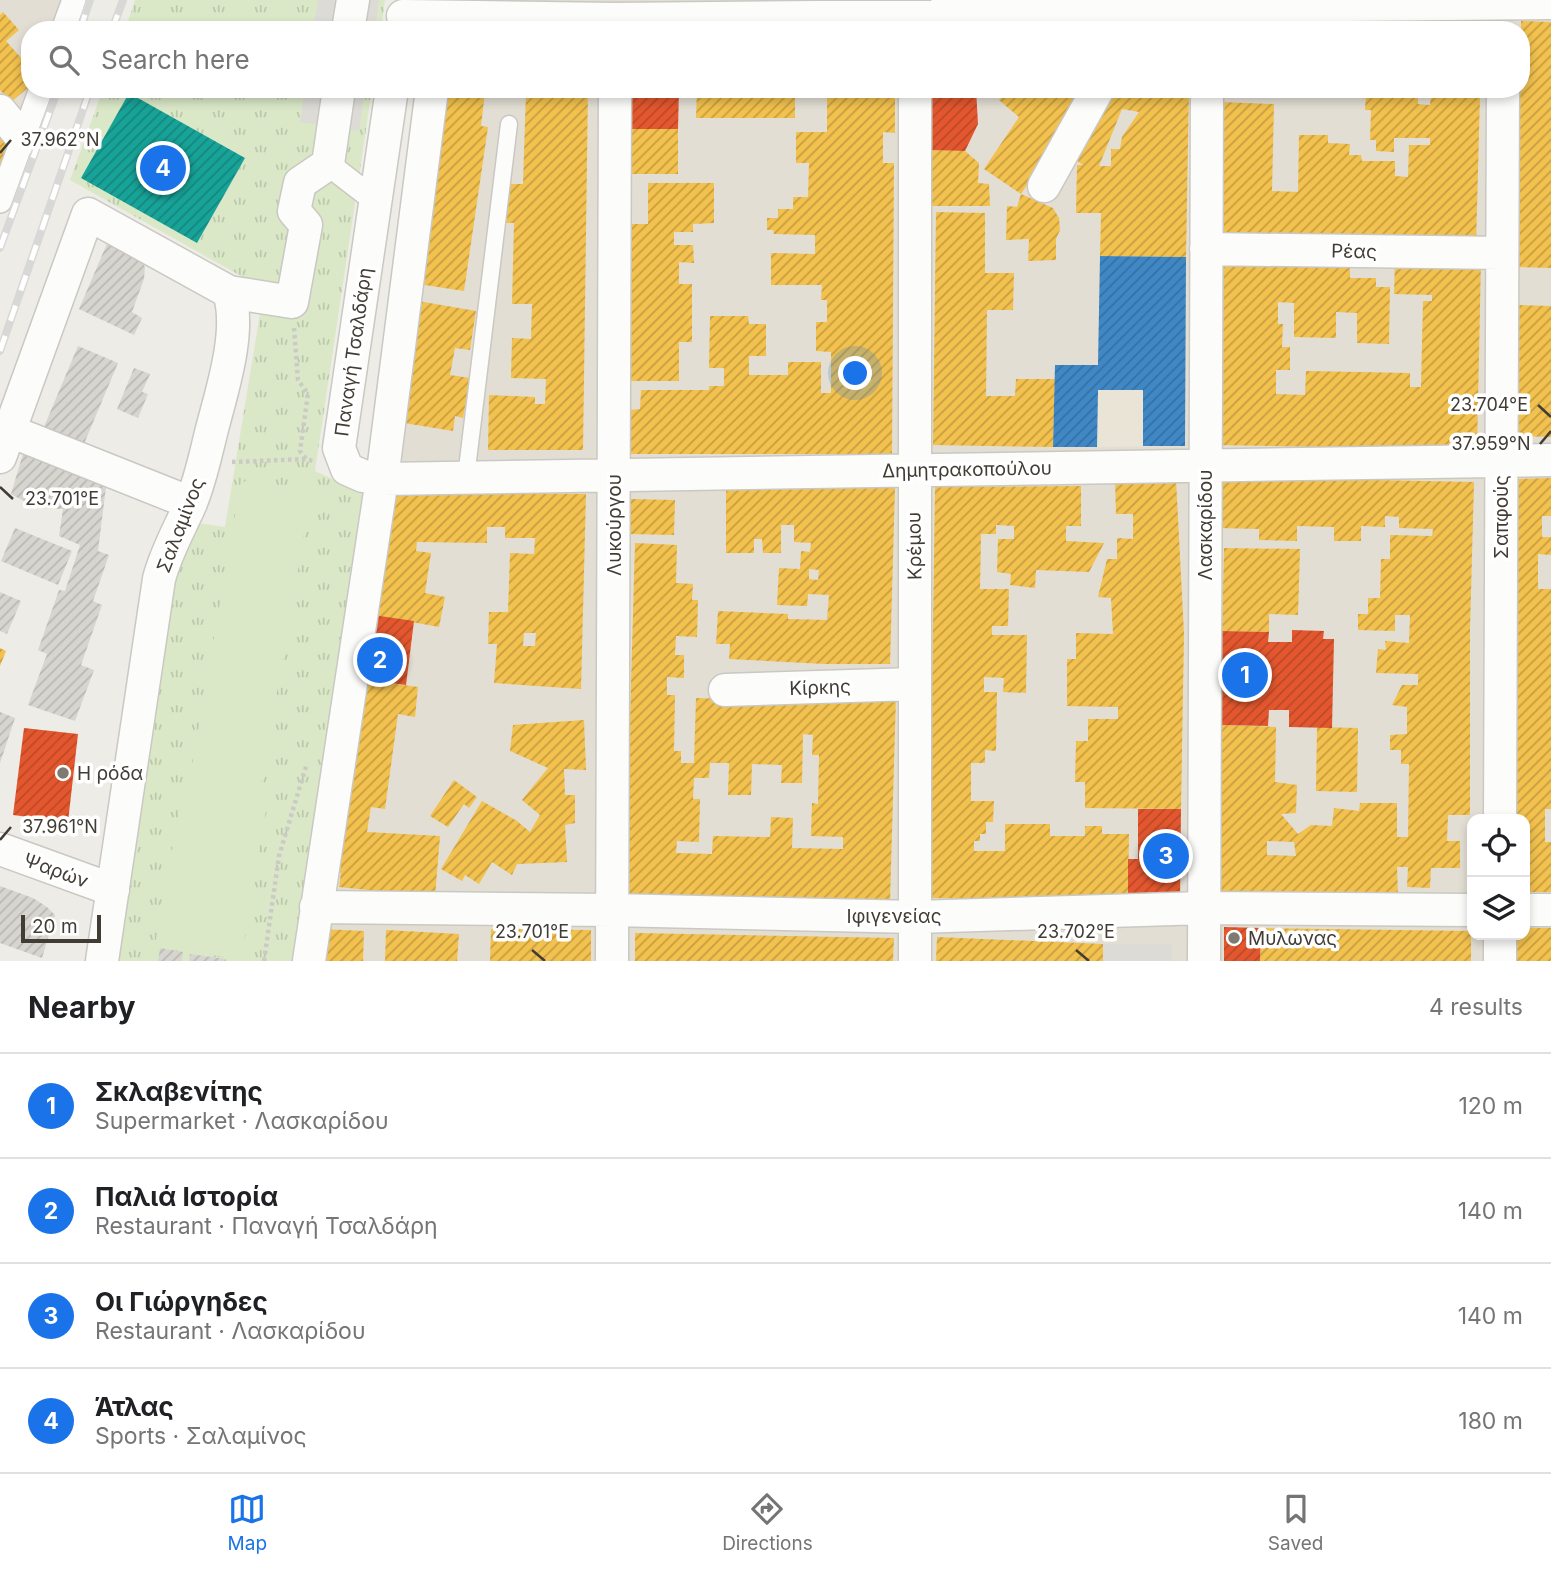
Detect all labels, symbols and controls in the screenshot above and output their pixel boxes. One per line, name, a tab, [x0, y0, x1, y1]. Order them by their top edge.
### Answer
search box	[21, 21, 1530, 98]
icon: search	[45, 41, 83, 79]
text: Search here	[101, 44, 250, 75]
text: 37.962°N	[20, 129, 100, 150]
pin: 4	[140, 142, 186, 194]
street label: Ρέας	[1331, 240, 1377, 263]
street label: Παναγή Τσαλδάρη	[330, 266, 377, 438]
your location	[838, 356, 872, 390]
text: 23.704°E	[1450, 394, 1528, 415]
text: 37.959°N	[1451, 433, 1531, 454]
street label: Δημητρακοπούλου	[882, 457, 1052, 482]
street label: Λασκαρίδου	[1194, 470, 1217, 580]
street label: Σαλαμίνος	[152, 474, 209, 576]
street label: Λυκούργου	[603, 474, 626, 576]
street label: Σαπφούς	[1490, 475, 1513, 559]
text: 23.701°E	[25, 488, 99, 509]
street label: Κρέμου	[902, 512, 927, 580]
pin: 2	[357, 634, 403, 686]
pin: 1	[1222, 649, 1268, 701]
street label: Κίρκης	[789, 675, 851, 700]
place label: Η ρόδα	[77, 762, 143, 785]
marker: Η ρόδα	[55, 765, 71, 781]
map controls	[1467, 814, 1530, 940]
button: locate	[1467, 814, 1530, 877]
text: 37.961°N	[22, 816, 98, 837]
pin: 3	[1143, 830, 1189, 882]
street label: Ψαρών	[20, 848, 91, 893]
button: layers	[1467, 877, 1530, 940]
street label: Ιφιγενείας	[847, 905, 941, 928]
scale bar	[21, 912, 102, 944]
text: 20 m	[32, 915, 78, 938]
text: 23.701°E	[495, 921, 569, 942]
text: 23.702°E	[1037, 921, 1115, 942]
place label: Μυλωνας	[1248, 927, 1337, 950]
marker: Μυλωνας	[1226, 930, 1242, 946]
text: Nearby	[28, 989, 136, 1025]
text: 4 results	[1429, 993, 1523, 1021]
text: Σκλαβενίτης	[95, 1076, 263, 1107]
text: 1	[46, 1092, 56, 1120]
text: 120 m	[1458, 1092, 1523, 1120]
text: Supermarket · Λασκαρίδου	[95, 1107, 389, 1135]
text: Παλιά Ιστορία	[95, 1181, 278, 1212]
text: 2	[44, 1197, 58, 1225]
text: 140 m	[1458, 1197, 1523, 1225]
text: Restaurant · Παναγή Τσαλδάρη	[95, 1212, 438, 1240]
text: Οι Γιώργηδες	[95, 1286, 268, 1317]
text: 3	[44, 1302, 58, 1330]
text: 140 m	[1458, 1302, 1523, 1330]
text: Restaurant · Λασκαρίδου	[95, 1317, 366, 1345]
text: Άτλας	[95, 1391, 174, 1422]
text: 4	[43, 1407, 59, 1435]
text: 180 m	[1458, 1407, 1523, 1435]
text: Sports · Σαλαμίνος	[95, 1422, 307, 1450]
tab: Map	[228, 1490, 267, 1555]
tab: Directions	[722, 1490, 813, 1555]
tab: Saved	[1268, 1490, 1323, 1555]

